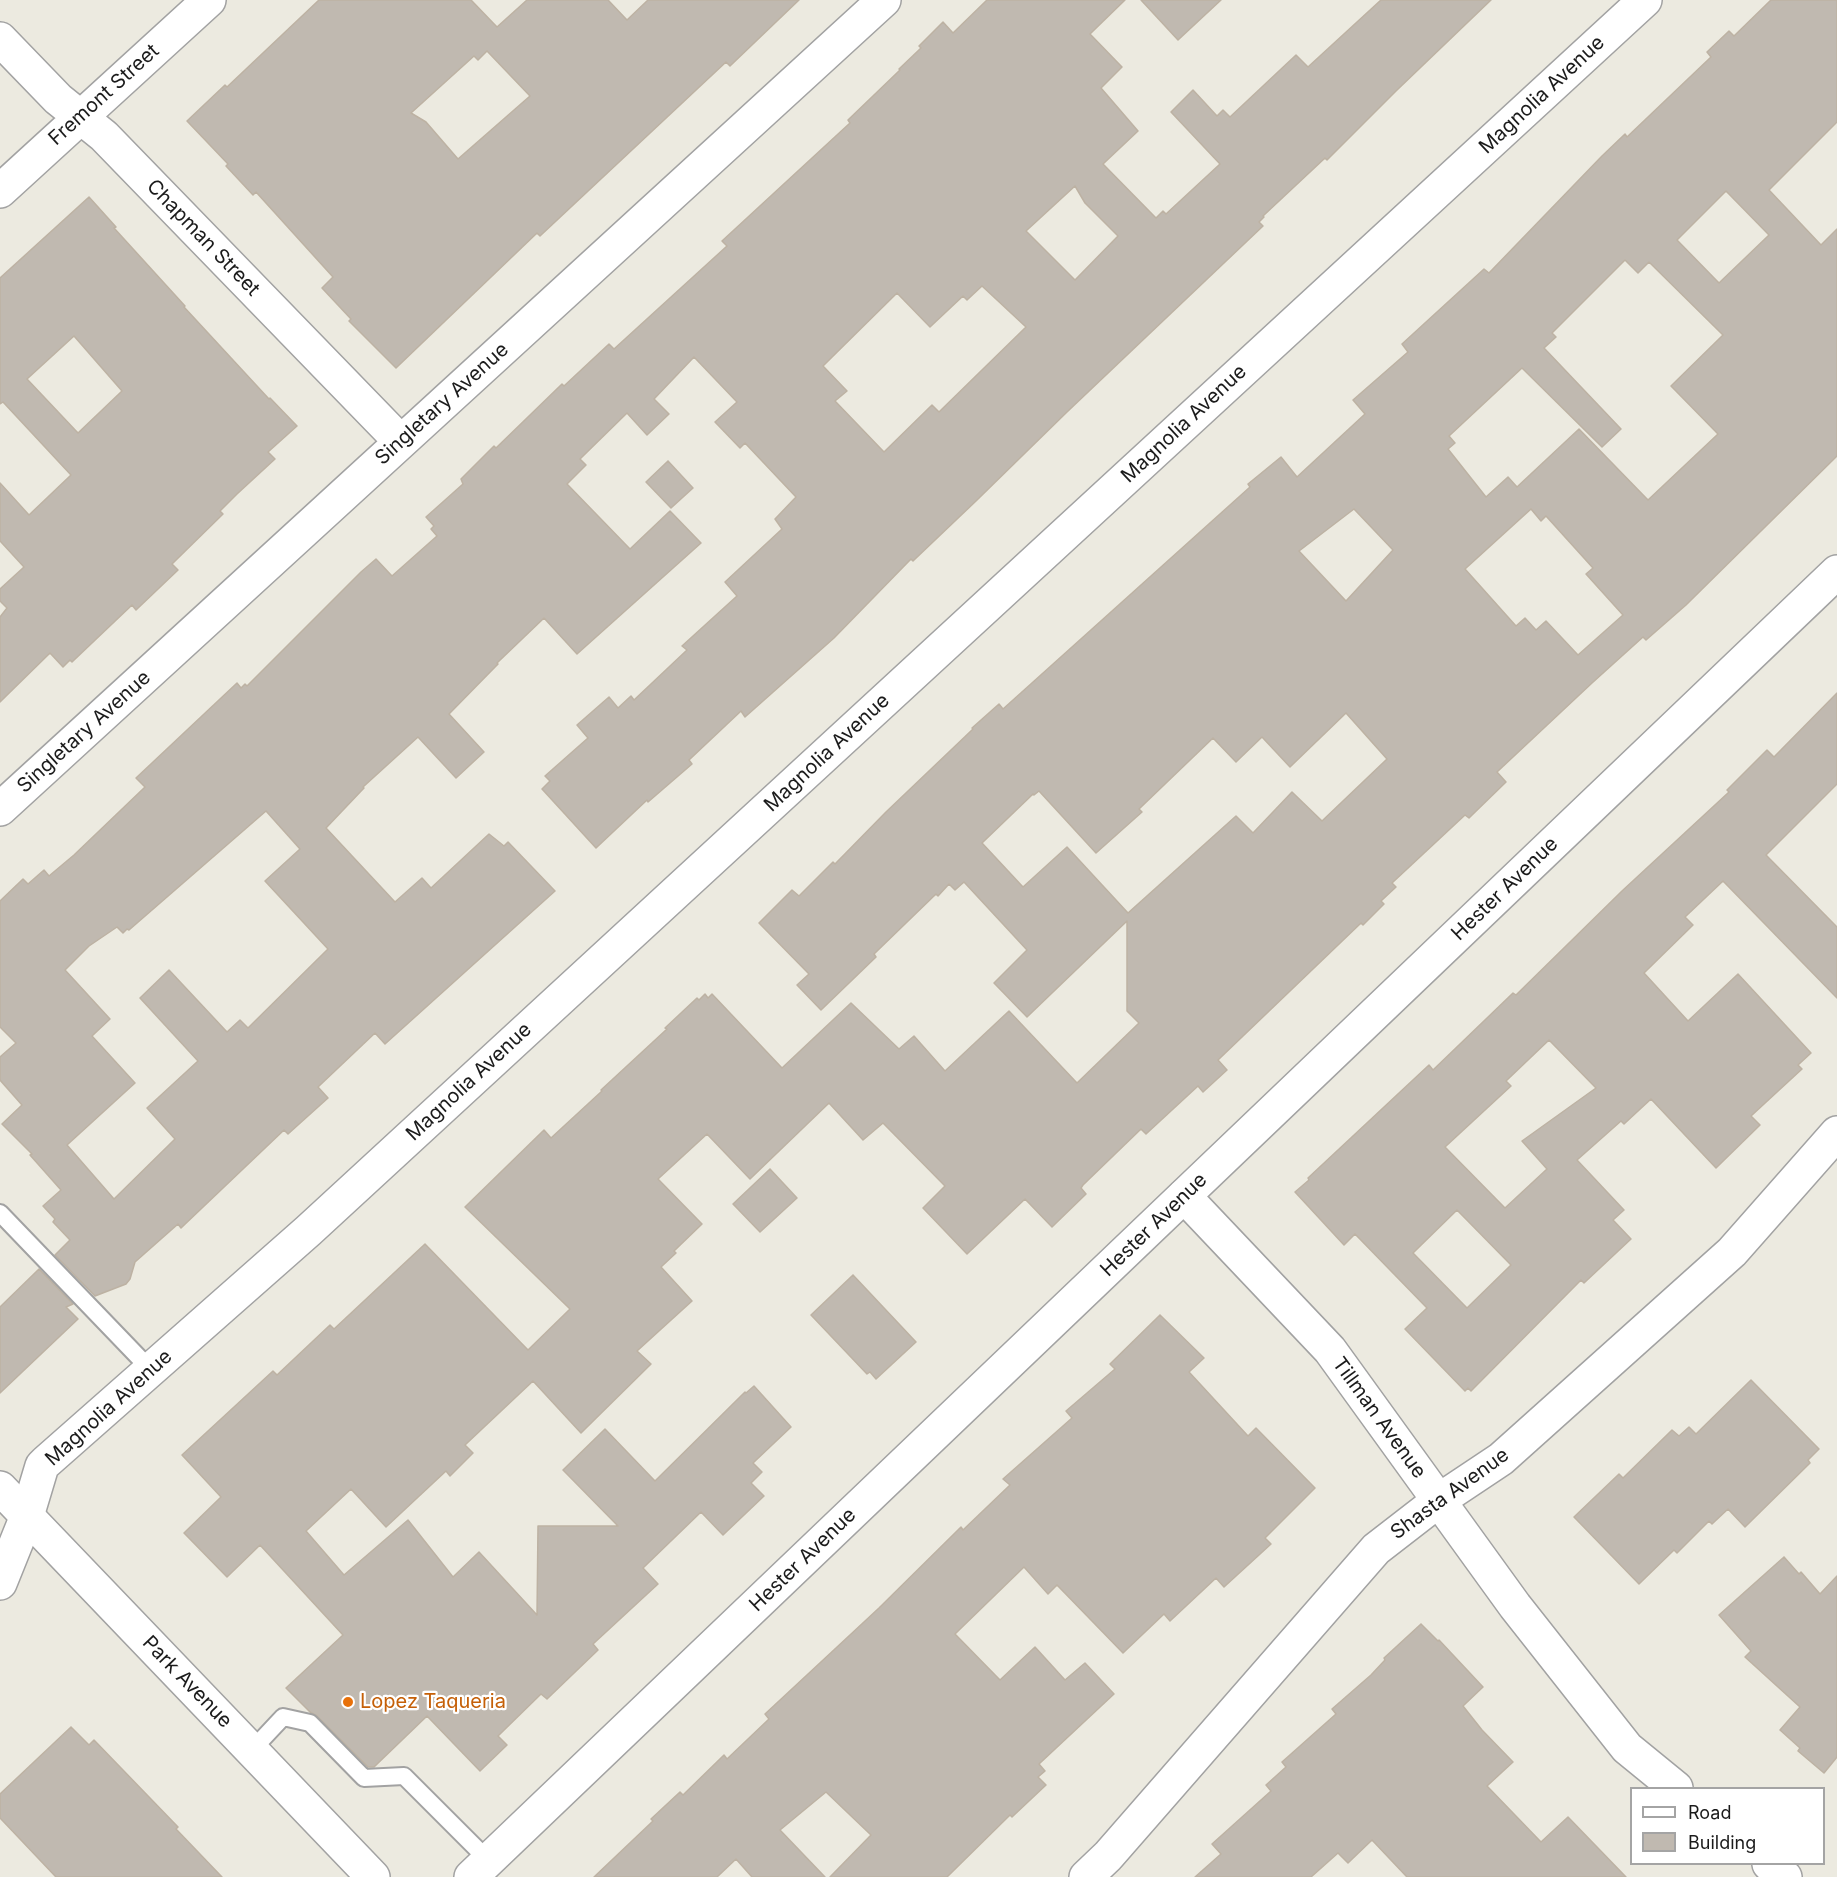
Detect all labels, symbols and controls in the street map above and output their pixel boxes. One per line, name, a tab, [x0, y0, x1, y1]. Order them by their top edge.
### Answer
street label: Magnolia Avenue	[1475, 31, 1609, 159]
street label: Fremont Street	[44, 39, 164, 151]
street label: Chapman Street	[141, 175, 265, 301]
street label: Singletary Avenue	[370, 338, 514, 470]
street label: Magnolia Avenue	[1117, 360, 1251, 488]
street label: Singletary Avenue	[12, 666, 156, 798]
street label: Magnolia Avenue	[760, 689, 894, 817]
street label: Hester Avenue	[1447, 832, 1563, 946]
street label: Magnolia Avenue	[402, 1018, 536, 1146]
street label: Hester Avenue	[1096, 1168, 1212, 1282]
street label: Magnolia Avenue	[41, 1345, 177, 1471]
street label: Tillman Avenue	[1327, 1353, 1431, 1483]
street label: Shasta Avenue	[1386, 1443, 1514, 1545]
street label: Hester Avenue	[745, 1503, 861, 1617]
street label: Park Avenue	[137, 1631, 237, 1733]
place label: Lopez Taqueria	[360, 1690, 506, 1714]
marker: Lopez Taqueria	[341, 1695, 355, 1709]
legend	[1630, 1787, 1825, 1865]
text: Road	[1688, 1802, 1731, 1823]
text: Building	[1688, 1832, 1756, 1853]

